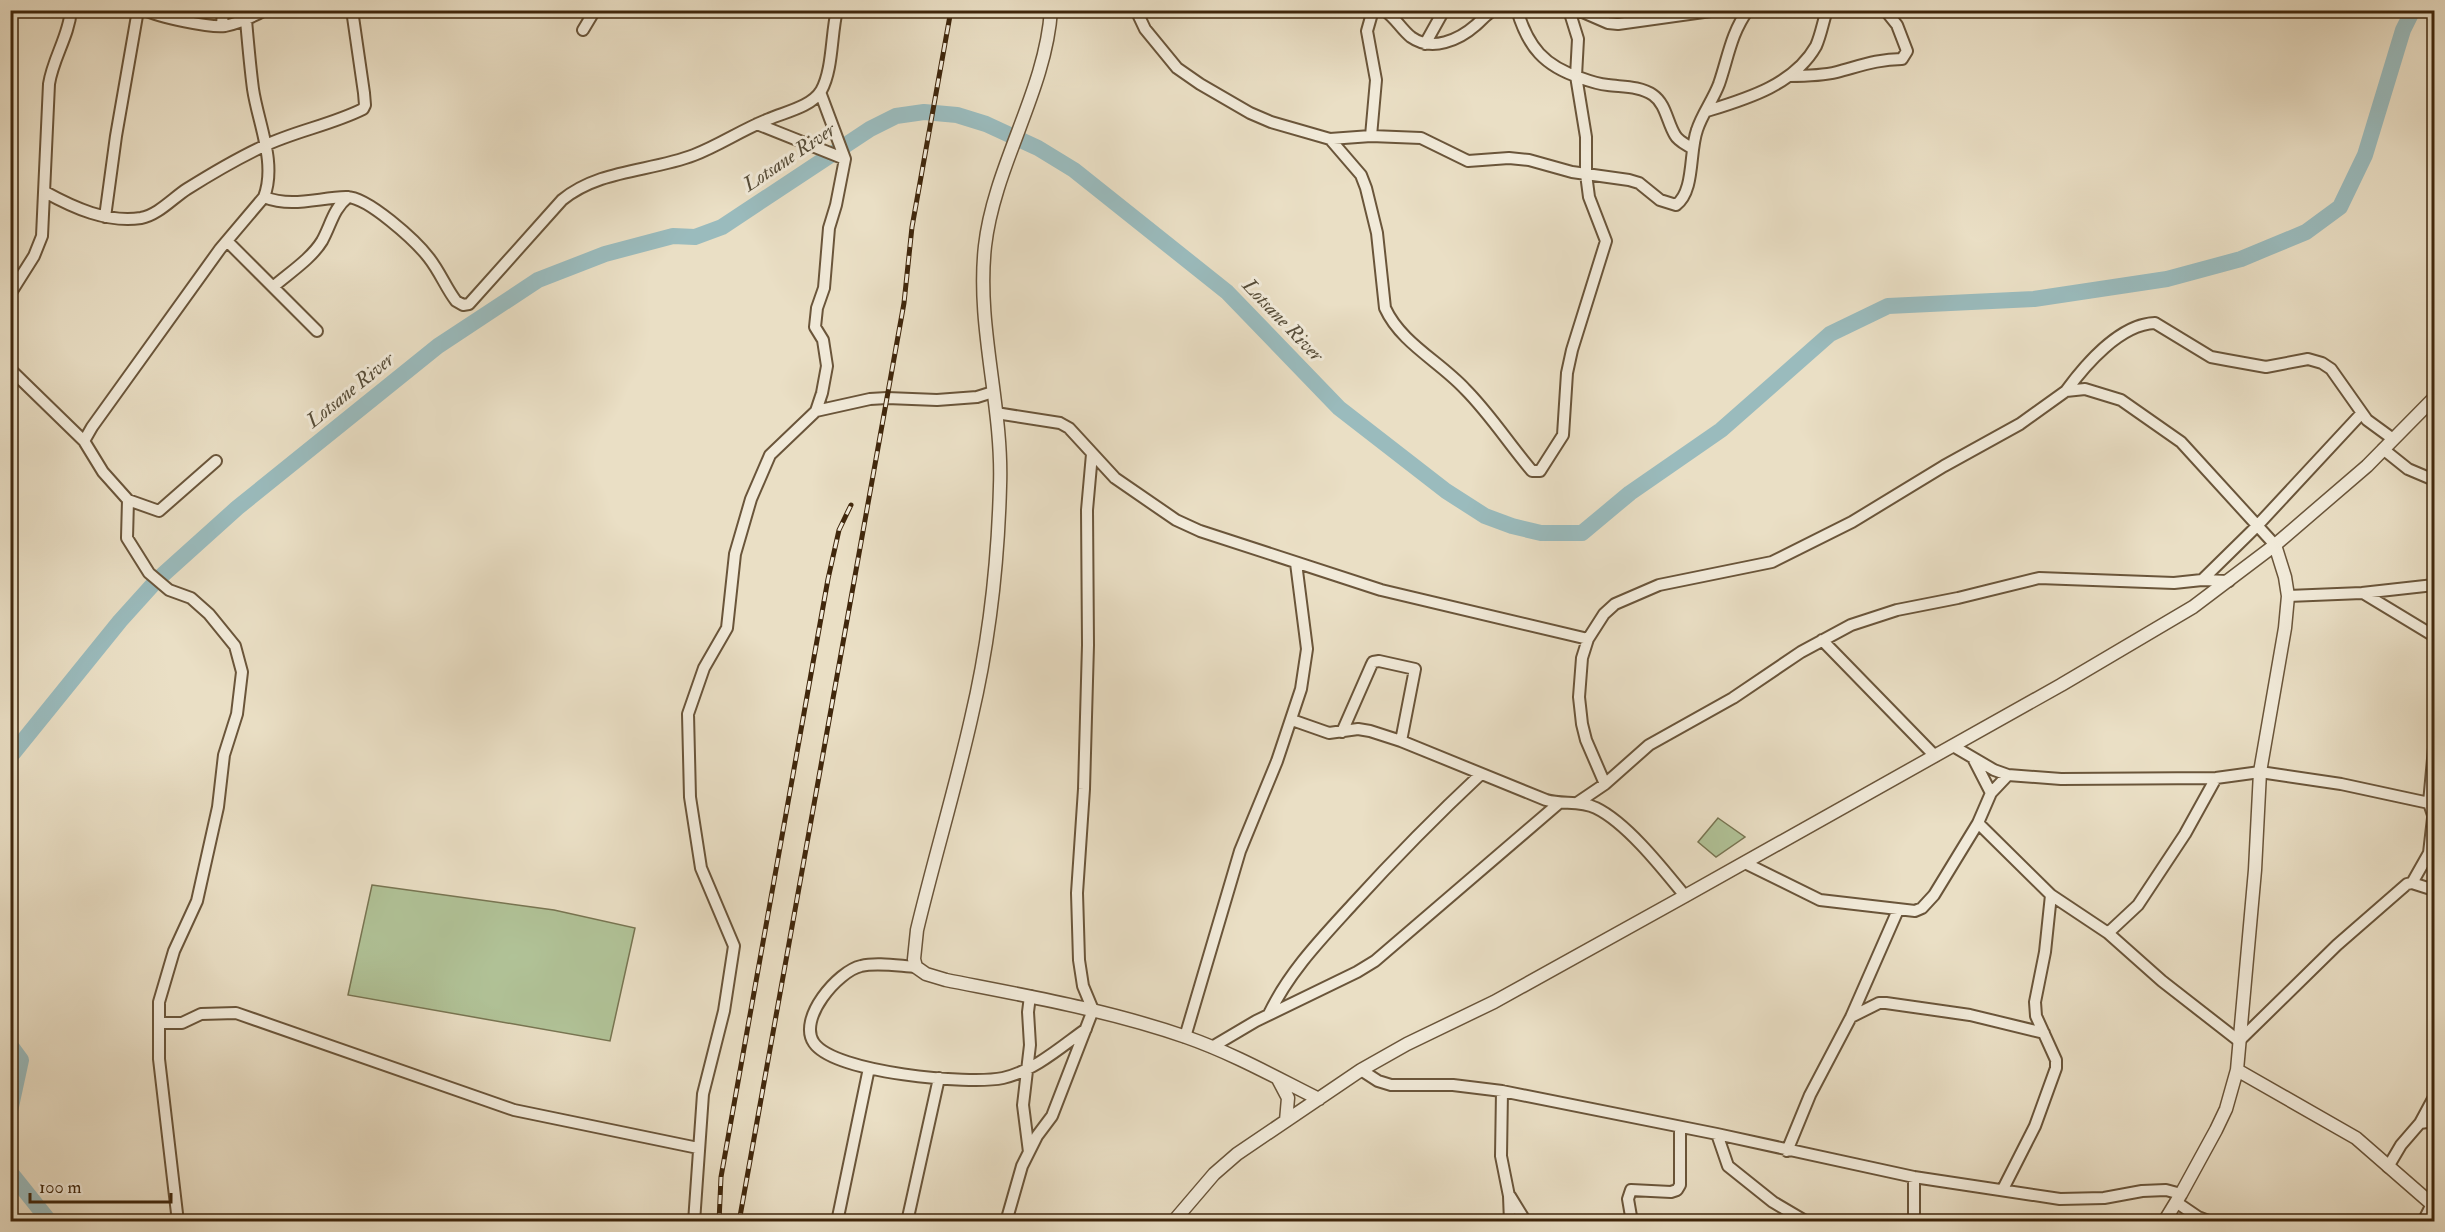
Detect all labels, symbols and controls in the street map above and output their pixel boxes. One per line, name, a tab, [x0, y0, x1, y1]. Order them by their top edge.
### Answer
water label: Lotsane River	[737, 116, 841, 198]
water label: Lotsane River	[1236, 272, 1330, 368]
water label: Lotsane River	[300, 346, 400, 434]
scale bar	[30, 1166, 171, 1204]
text: 100 m	[39, 1176, 82, 1199]

